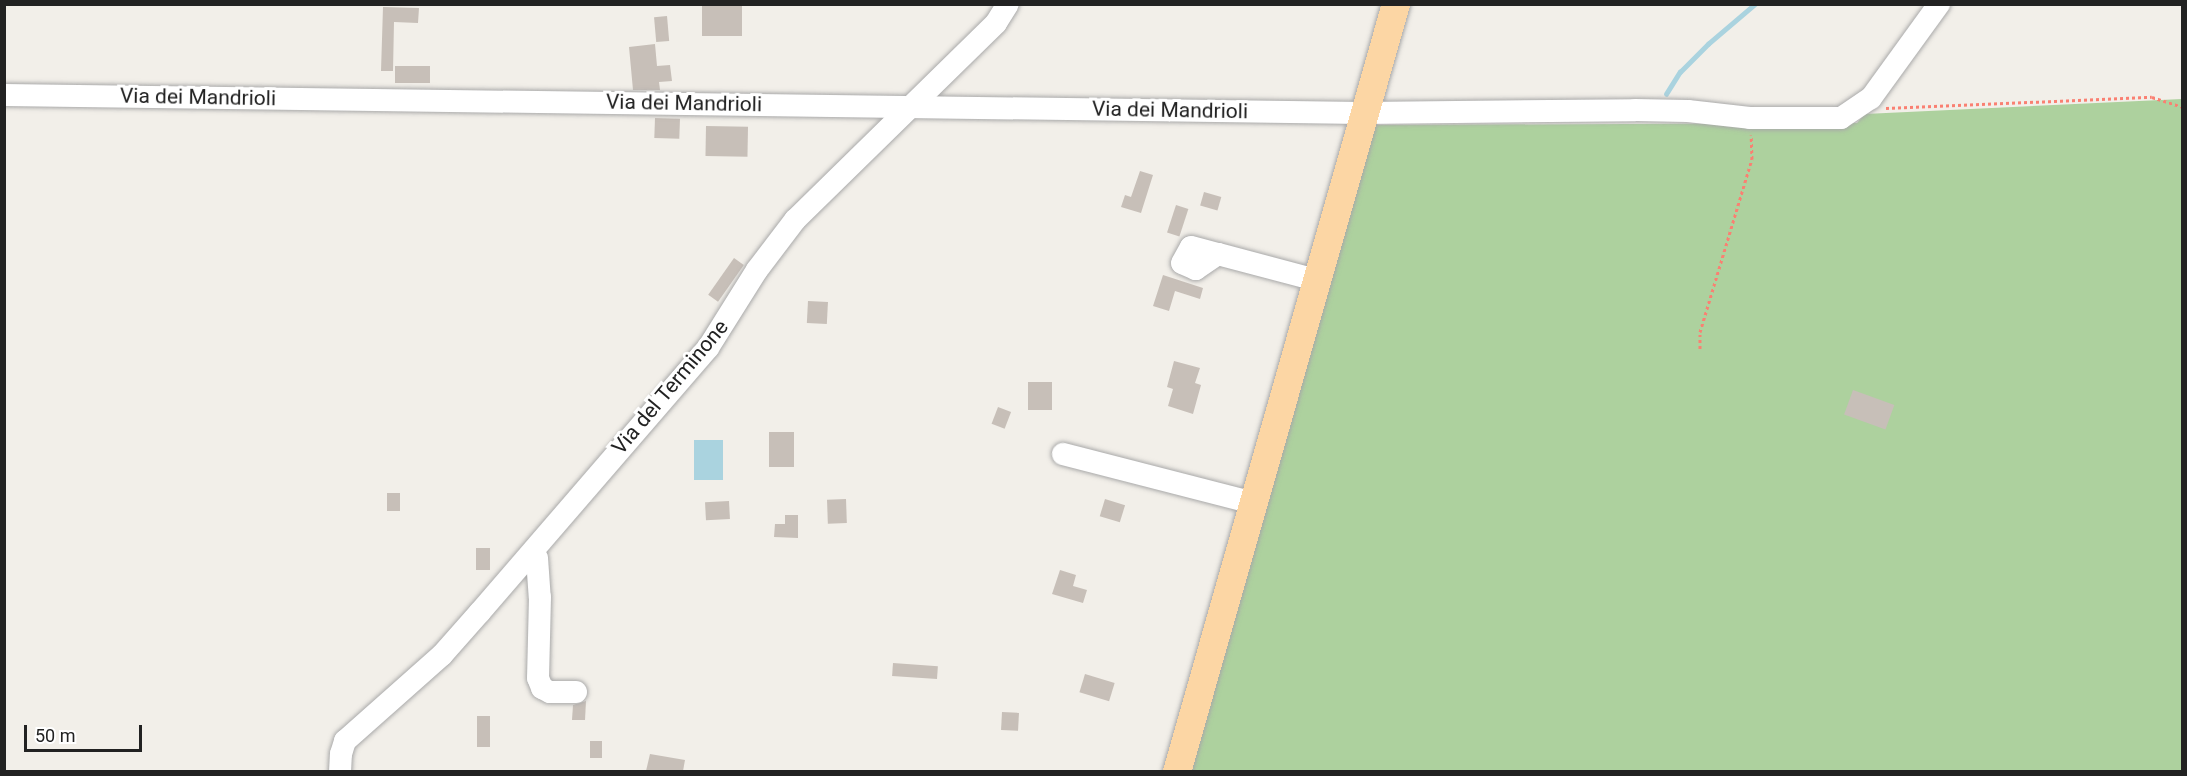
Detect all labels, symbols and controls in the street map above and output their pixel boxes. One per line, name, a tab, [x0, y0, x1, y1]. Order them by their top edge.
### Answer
street label: Via dei Mandrioli	[120, 83, 276, 111]
street label: Via dei Mandrioli	[606, 89, 762, 117]
street label: Via dei Mandrioli	[1092, 96, 1248, 124]
street label: Via del Terminone	[606, 315, 734, 459]
scale bar	[27, 713, 146, 751]
text: 50 m	[35, 725, 75, 746]

